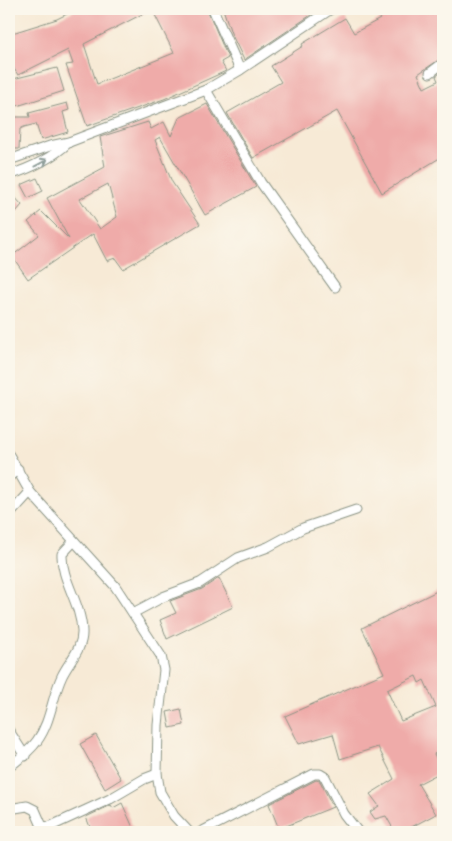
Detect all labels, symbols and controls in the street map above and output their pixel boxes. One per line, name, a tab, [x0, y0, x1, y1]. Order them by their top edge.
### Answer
one-way arrow	[34, 158, 49, 168]

